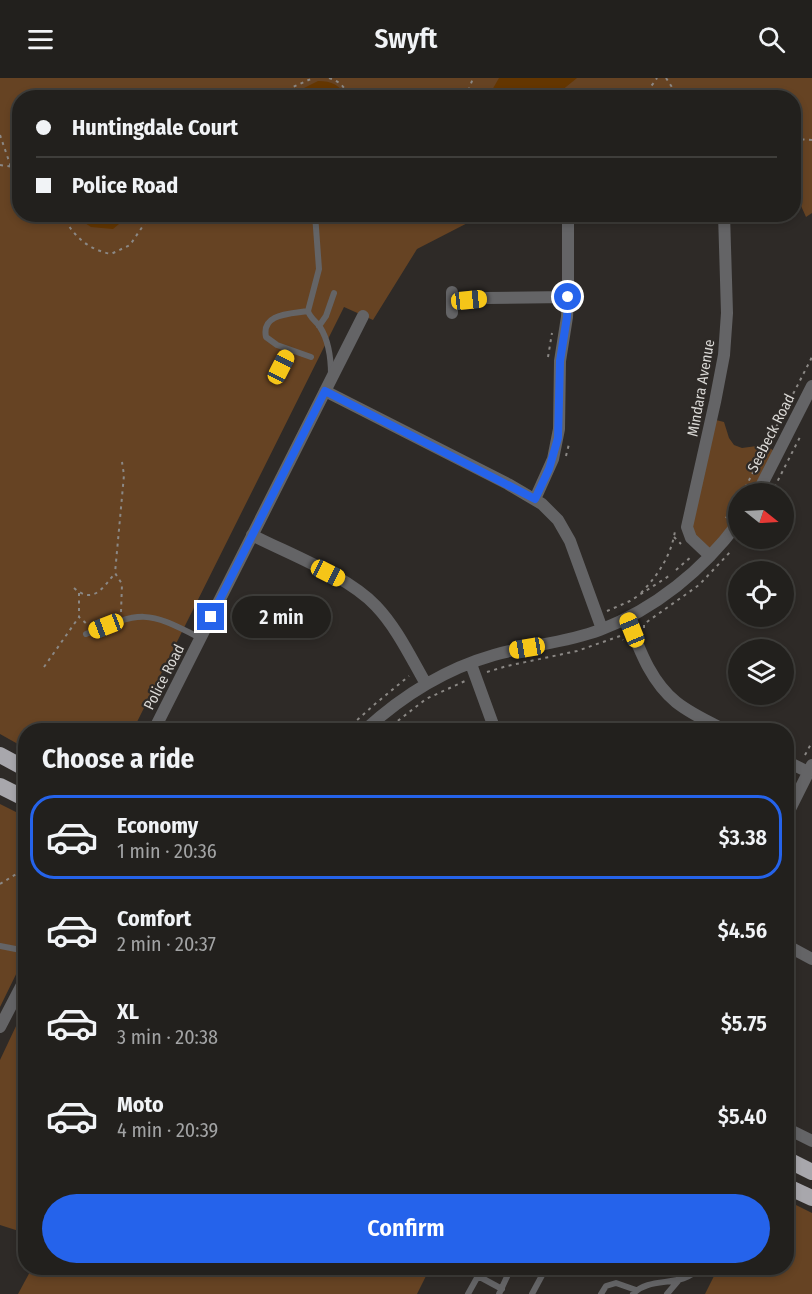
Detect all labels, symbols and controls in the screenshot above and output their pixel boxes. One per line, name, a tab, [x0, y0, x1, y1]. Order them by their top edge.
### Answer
icon: menu	[24, 23, 57, 56]
text: Swyft	[375, 23, 438, 55]
icon: search	[755, 23, 788, 56]
text: Huntingdale Court	[72, 114, 238, 141]
text: Police Road	[72, 172, 178, 199]
route start	[554, 283, 581, 310]
car	[450, 289, 488, 311]
street label: Mindara Avenue	[684, 338, 718, 438]
car	[265, 347, 297, 387]
street label: Seebeck Road	[744, 391, 798, 475]
north arrow	[728, 483, 794, 549]
map controls	[728, 483, 794, 705]
car	[308, 557, 348, 589]
button: locate	[728, 561, 794, 627]
callout: 2 min	[232, 596, 331, 638]
route end	[197, 603, 224, 630]
text: 2 min	[259, 605, 304, 629]
car	[617, 610, 647, 650]
car	[86, 611, 126, 641]
car	[508, 636, 546, 660]
button: layers	[728, 639, 794, 705]
street label: Police Road	[140, 641, 188, 713]
text: Choose a ride	[42, 743, 194, 775]
icon: car	[45, 810, 99, 864]
text: Economy	[117, 812, 198, 839]
text: $3.38	[719, 824, 767, 851]
text: 1 min · 20:36	[117, 839, 217, 863]
icon: car	[45, 903, 99, 957]
text: Comfort	[117, 905, 191, 932]
text: $4.56	[718, 917, 767, 944]
text: 2 min · 20:37	[117, 932, 216, 956]
icon: car	[45, 996, 99, 1050]
text: XL	[117, 998, 139, 1025]
text: $5.75	[721, 1010, 767, 1037]
text: 3 min · 20:38	[117, 1025, 218, 1049]
icon: car	[45, 1089, 99, 1143]
text: Moto	[117, 1091, 164, 1118]
text: $5.40	[718, 1103, 767, 1130]
text: 4 min · 20:39	[117, 1118, 218, 1142]
button: Confirm	[42, 1194, 770, 1263]

